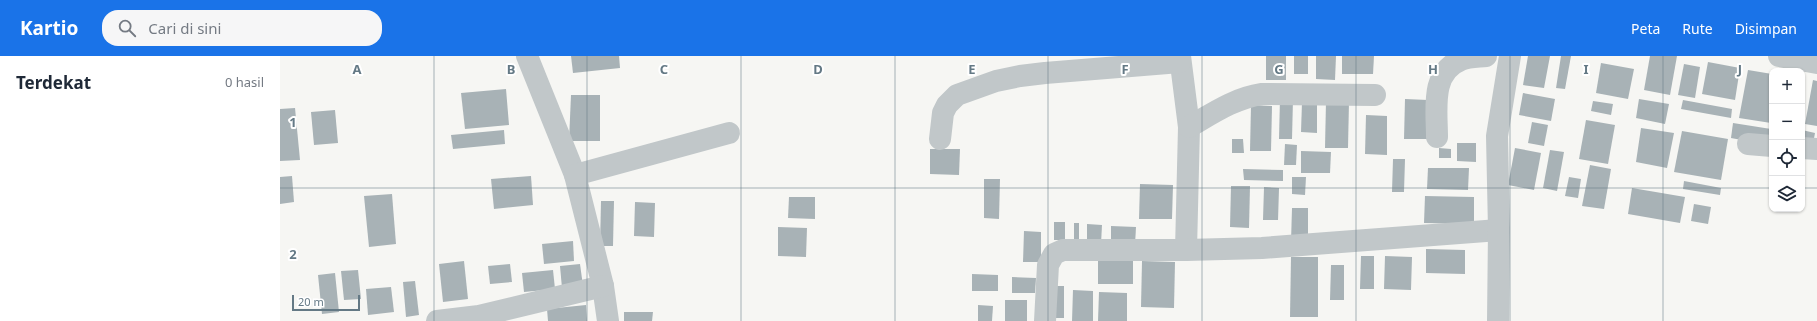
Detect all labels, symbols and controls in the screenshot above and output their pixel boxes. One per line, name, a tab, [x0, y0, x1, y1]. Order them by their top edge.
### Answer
search box	[102, 10, 382, 46]
text: Kartio	[20, 15, 78, 41]
icon: search	[116, 17, 138, 39]
text: Cari di sini	[148, 18, 221, 38]
text: Peta	[1631, 19, 1660, 38]
text: Rute	[1682, 19, 1713, 38]
text: Disimpan	[1735, 19, 1797, 38]
text: A	[353, 60, 362, 78]
text: B	[507, 60, 515, 78]
text: C	[660, 60, 668, 78]
text: D	[813, 60, 823, 78]
text: E	[968, 60, 976, 78]
text: F	[1121, 60, 1129, 78]
text: G	[1274, 60, 1284, 78]
text: H	[1428, 60, 1438, 78]
text: I	[1583, 60, 1589, 78]
text: J	[1737, 60, 1742, 78]
map controls	[1769, 68, 1805, 212]
button: +	[1769, 68, 1805, 104]
text: Terdekat	[16, 71, 91, 94]
text: 0 hasil	[225, 73, 264, 91]
button: −	[1769, 104, 1805, 140]
text: 1	[289, 113, 297, 131]
button: locate	[1769, 140, 1805, 176]
button: layers	[1769, 176, 1805, 212]
text: 2	[289, 245, 297, 263]
scale bar	[292, 293, 360, 312]
text: 20 m	[298, 294, 324, 309]

